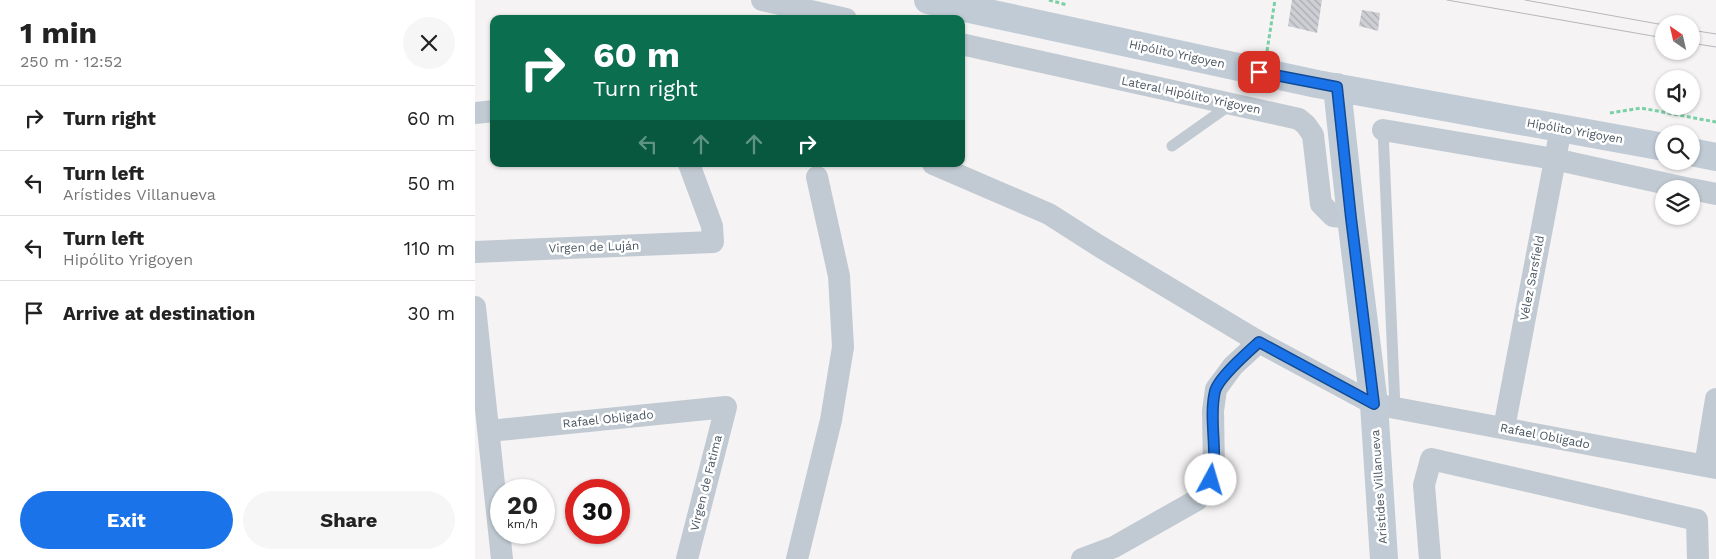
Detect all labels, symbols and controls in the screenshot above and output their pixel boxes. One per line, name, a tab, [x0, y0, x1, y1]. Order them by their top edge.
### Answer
text: 1 min	[20, 15, 97, 50]
north arrow	[1655, 15, 1700, 60]
map controls	[1655, 15, 1700, 225]
button: close	[403, 17, 455, 69]
text: 60 m	[593, 34, 680, 76]
icon: right	[510, 35, 575, 100]
street label: Hipólito Yrigoyen	[1128, 37, 1226, 71]
pin	[1238, 51, 1280, 93]
text: 250 m · 12:52	[20, 52, 122, 71]
icon: arrive	[1245, 58, 1273, 86]
button: sound	[1655, 70, 1700, 115]
street label: Lateral Hipólito Yrigoyen	[1120, 73, 1262, 117]
text: Turn right	[593, 76, 698, 101]
icon: right	[20, 104, 48, 132]
text: Turn right	[63, 107, 156, 130]
text: 60 m	[407, 107, 455, 130]
street label: Hipólito Yrigoyen	[1526, 116, 1624, 146]
button: search	[1655, 125, 1700, 170]
icon: left	[634, 130, 662, 158]
icon: ahead	[687, 130, 715, 158]
icon: ahead	[740, 130, 768, 158]
icon: right	[793, 130, 821, 158]
text: Turn left	[63, 162, 144, 185]
icon: left	[20, 169, 48, 197]
text: 50 m	[408, 172, 455, 195]
button: layers	[1655, 180, 1700, 225]
text: Arístides Villanueva	[63, 185, 216, 204]
text: Turn left	[63, 227, 144, 250]
icon: left	[20, 234, 48, 262]
street label: Vélez Sarsfield	[1517, 234, 1547, 322]
text: 110 m	[404, 237, 455, 260]
street label: Virgen de Luján	[548, 238, 640, 256]
text: Hipólito Yrigoyen	[63, 250, 193, 269]
icon: arrive	[20, 299, 48, 327]
text: Arrive at destination	[63, 302, 255, 325]
text: 30 m	[408, 302, 455, 325]
street label: Rafael Obligado	[562, 407, 654, 431]
street label: Rafael Obligado	[1499, 420, 1591, 452]
street label: Arístides Villanueva	[1368, 429, 1390, 545]
street label: Virgen de Fatima	[687, 433, 725, 533]
position arrow	[1184, 453, 1236, 505]
speed limit sign: 30	[565, 479, 630, 544]
button: Exit	[20, 491, 233, 549]
button: Share	[243, 491, 455, 549]
text: 20	[507, 491, 538, 520]
text: km/h	[507, 517, 538, 531]

